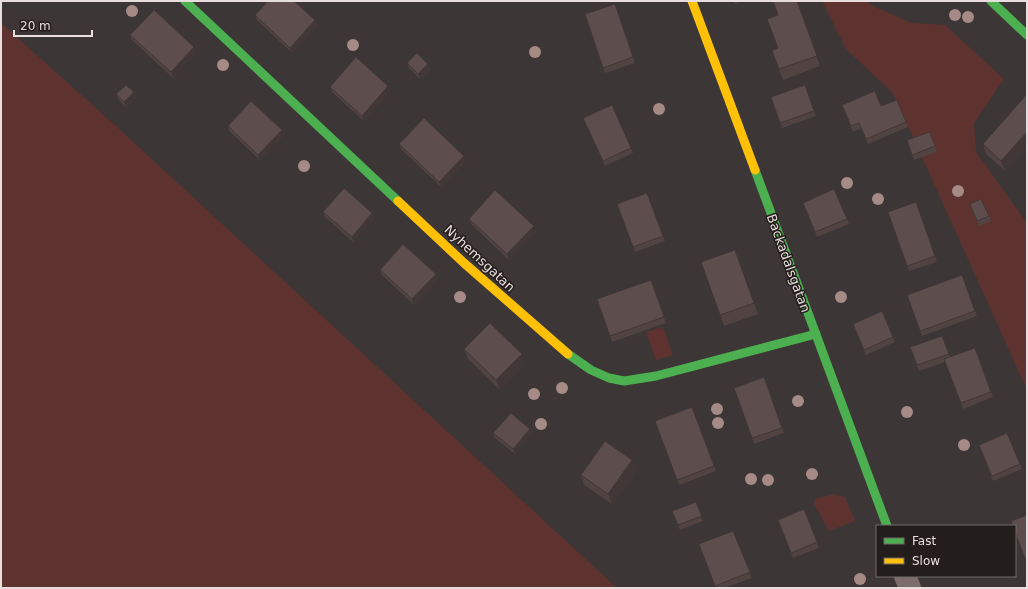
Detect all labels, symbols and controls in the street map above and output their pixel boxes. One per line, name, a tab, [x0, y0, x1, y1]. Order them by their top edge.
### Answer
scale bar	[14, 12, 92, 38]
text: 20 m	[20, 19, 51, 33]
street label: Backadalsgatan	[764, 212, 813, 314]
street label: Nyhemsgatan	[441, 222, 518, 295]
legend	[876, 525, 1016, 577]
text: Fast	[912, 534, 936, 548]
text: Slow	[912, 554, 940, 568]

